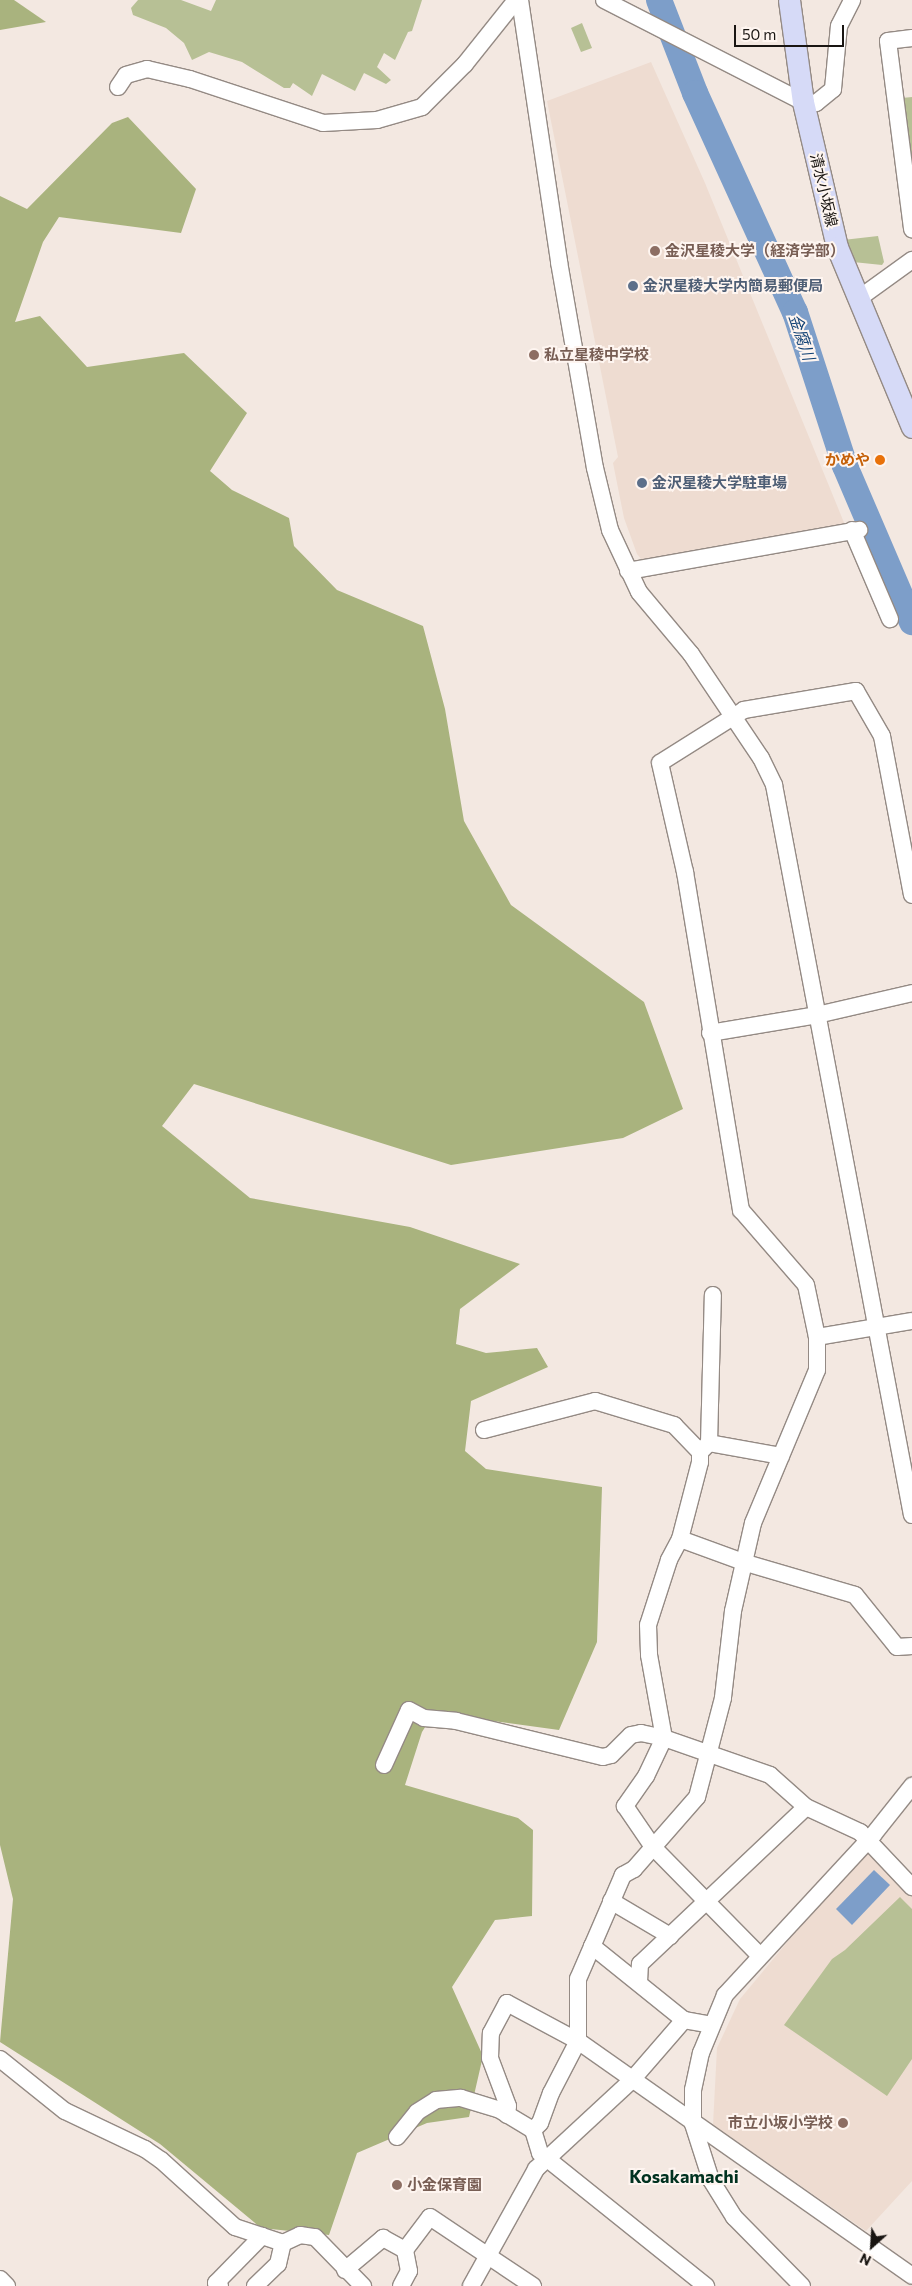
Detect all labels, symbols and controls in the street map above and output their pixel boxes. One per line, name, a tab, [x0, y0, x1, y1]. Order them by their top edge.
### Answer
scale bar	[737, 15, 847, 47]
text: 50 m	[742, 25, 776, 43]
street label: 清水小坂線	[807, 151, 841, 229]
place label: 金沢星稜大学（経済学部）	[665, 242, 845, 260]
marker: 金沢星稜大学（経済学部）	[649, 245, 661, 257]
place label: 金沢星稜大学内簡易郵便局	[643, 277, 823, 295]
marker: 金沢星稜大学内簡易郵便局	[627, 280, 639, 292]
water label: 金腐川	[785, 311, 819, 363]
place label: 私立星稜中学校	[544, 346, 649, 364]
marker: 私立星稜中学校	[528, 349, 540, 361]
place label: かめや	[825, 451, 870, 469]
marker: かめや	[874, 454, 886, 466]
place label: 金沢星稜大学駐車場	[652, 474, 787, 492]
marker: 金沢星稜大学駐車場	[636, 477, 648, 489]
place label: 市立小坂小学校	[728, 2114, 833, 2132]
marker: 市立小坂小学校	[837, 2117, 849, 2129]
district label: Kosakamachi	[629, 2165, 739, 2187]
place label: 小金保育園	[407, 2176, 482, 2194]
marker: 小金保育園	[391, 2179, 403, 2191]
north arrow	[847, 2221, 897, 2271]
text: N	[857, 2250, 874, 2270]

